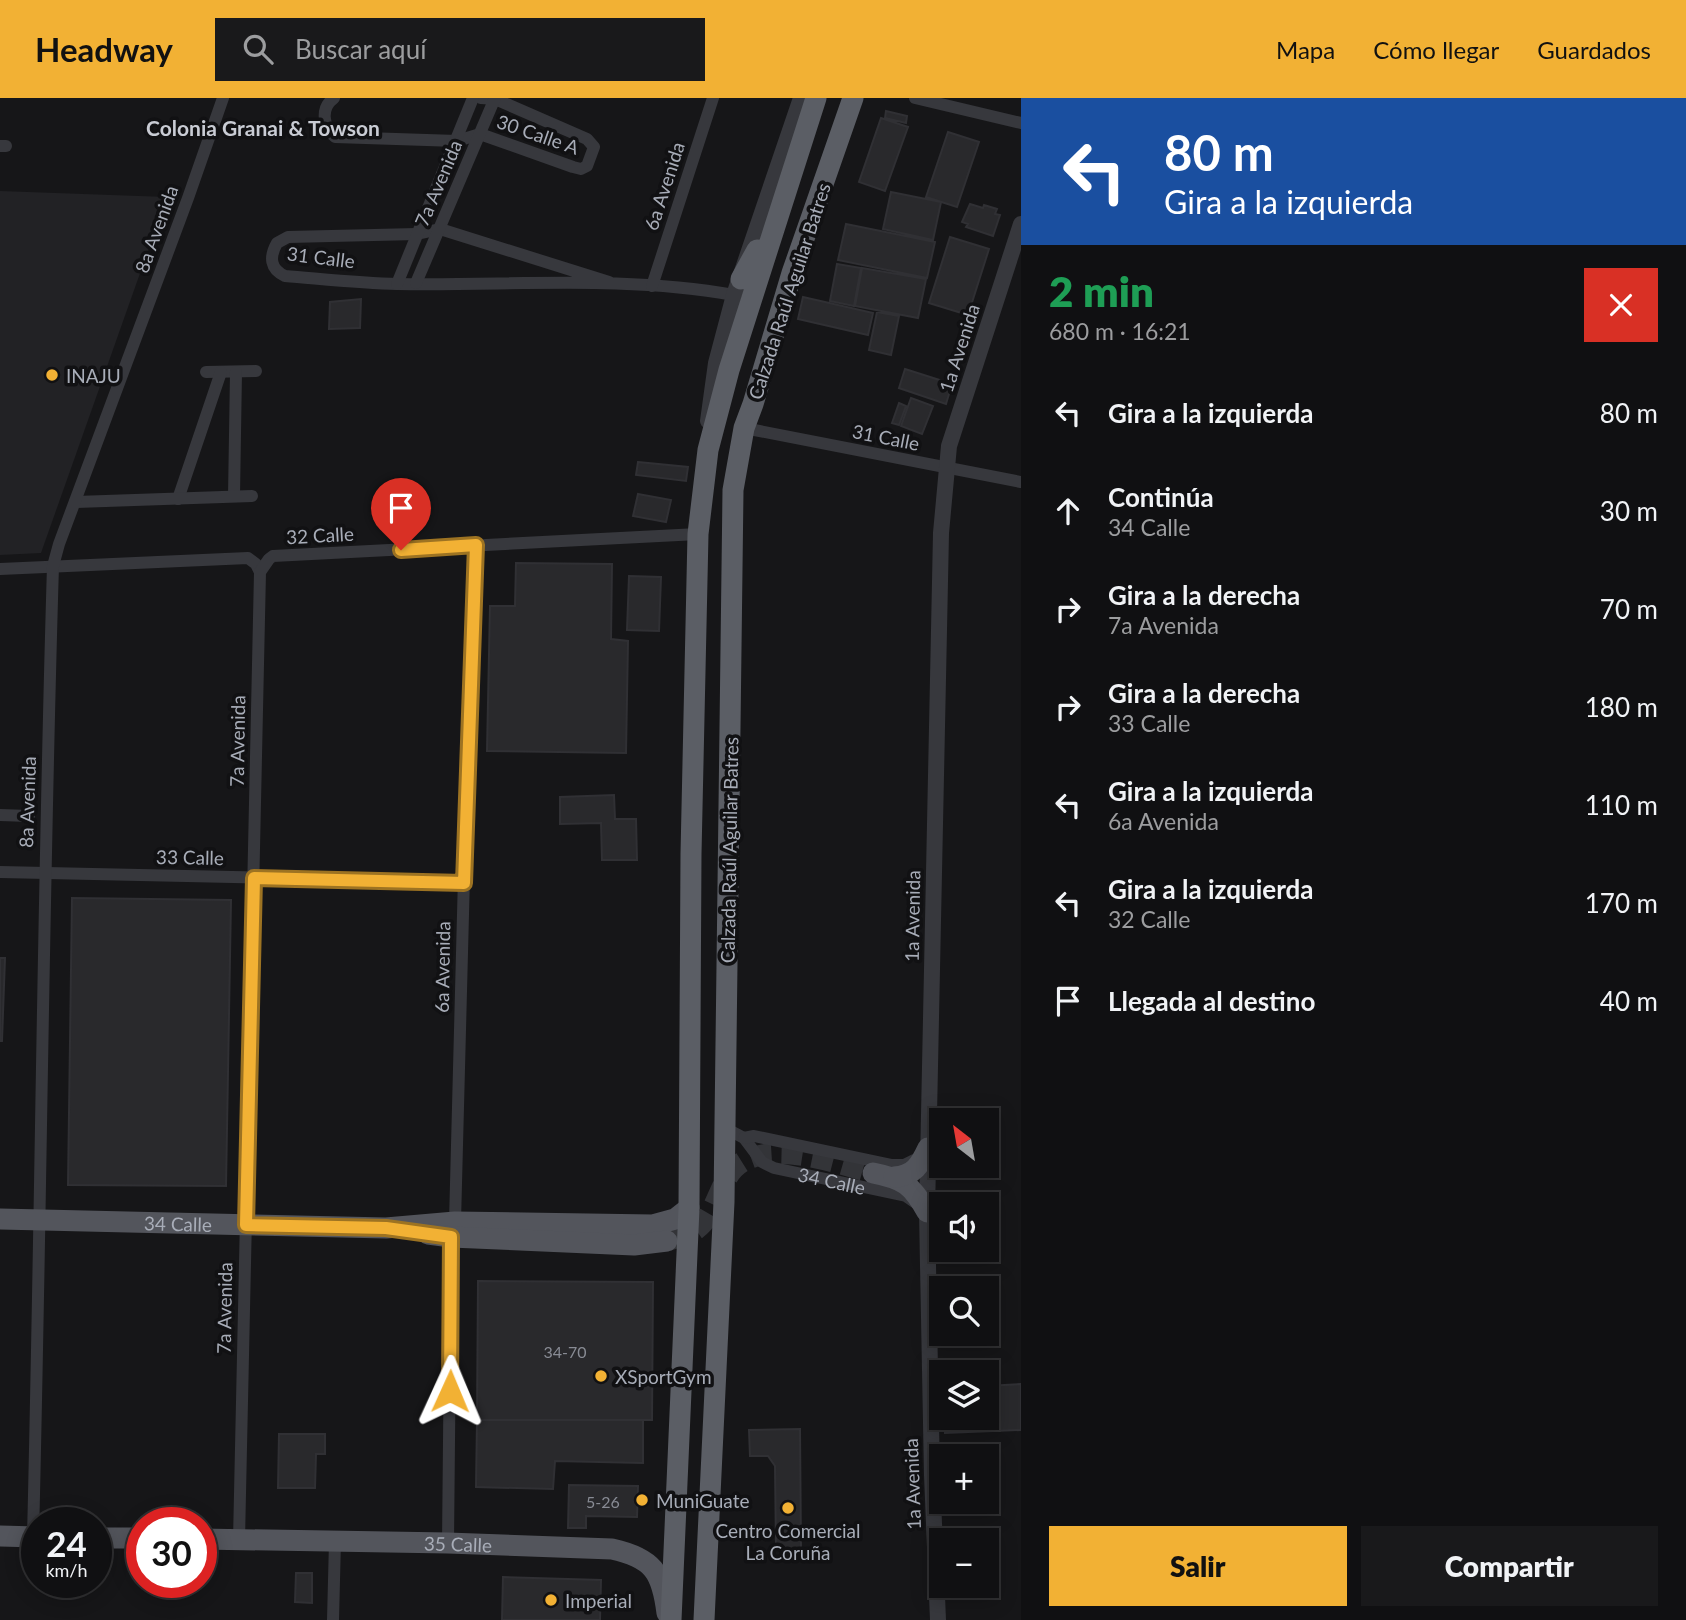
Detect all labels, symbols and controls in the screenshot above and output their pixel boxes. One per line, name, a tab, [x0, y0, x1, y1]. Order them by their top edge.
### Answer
search box	[215, 18, 705, 81]
text: Headway	[35, 29, 173, 69]
icon: search	[239, 30, 277, 68]
text: Buscar aquí	[295, 33, 426, 65]
text: Mapa	[1276, 35, 1335, 64]
text: Cómo llegar	[1373, 35, 1499, 64]
text: Guardados	[1537, 35, 1651, 64]
street label: 30 Calle A	[494, 109, 582, 159]
district label: Colonia Granai & Towson	[146, 115, 380, 140]
text: 80 m	[1164, 123, 1274, 181]
icon: left	[1049, 126, 1140, 217]
street label: 7a Avenida	[410, 136, 466, 230]
street label: 6a Avenida	[639, 139, 689, 233]
street label: Calzada Raúl Aguilar Batres	[743, 180, 835, 402]
street label: 8a Avenida	[130, 182, 182, 276]
text: Gira a la izquierda	[1164, 182, 1413, 221]
street label: 31 Calle	[286, 241, 356, 273]
text: 2 min	[1049, 266, 1154, 316]
button: close	[1584, 268, 1658, 342]
street label: 1a Avenida	[934, 301, 984, 395]
text: 680 m · 16:21	[1049, 317, 1191, 345]
place label: INAJU	[66, 364, 121, 387]
marker: INAJU	[44, 367, 60, 383]
icon: left	[1049, 394, 1087, 432]
text: Gira a la izquierda	[1108, 397, 1314, 429]
text: 80 m	[1600, 397, 1658, 429]
street label: 31 Calle	[850, 419, 922, 455]
pin	[371, 478, 431, 550]
text: Continúa	[1108, 481, 1214, 513]
icon: arrive	[382, 489, 420, 527]
icon: ahead	[1049, 492, 1087, 530]
text: 30 m	[1600, 495, 1658, 527]
text: 34 Calle	[1108, 513, 1190, 541]
street label: 32 Calle	[285, 522, 355, 548]
text: Gira a la derecha	[1108, 579, 1300, 611]
icon: right	[1049, 590, 1087, 628]
text: 70 m	[1600, 593, 1658, 625]
text: 7a Avenida	[1108, 611, 1219, 639]
text: Gira a la derecha	[1108, 677, 1300, 709]
icon: right	[1049, 688, 1087, 726]
text: 180 m	[1585, 691, 1658, 723]
street label: 7a Avenida	[225, 695, 249, 787]
text: 33 Calle	[1108, 709, 1190, 737]
street label: Calzada Raúl Aguilar Batres	[716, 737, 742, 963]
street label: 8a Avenida	[14, 756, 40, 848]
text: Gira a la izquierda	[1108, 775, 1314, 807]
icon: left	[1049, 786, 1087, 824]
text: 110 m	[1585, 789, 1658, 821]
text: 6a Avenida	[1108, 807, 1219, 835]
street label: 33 Calle	[156, 845, 224, 869]
street label: 1a Avenida	[900, 870, 924, 962]
text: Gira a la izquierda	[1108, 873, 1314, 905]
icon: left	[1049, 884, 1087, 922]
text: 170 m	[1585, 887, 1658, 919]
text: 32 Calle	[1108, 905, 1190, 933]
street label: 6a Avenida	[430, 921, 454, 1013]
icon: arrive	[1049, 982, 1087, 1020]
text: Llegada al destino	[1108, 985, 1315, 1017]
text: 40 m	[1600, 985, 1658, 1017]
north arrow	[929, 1108, 999, 1178]
map controls	[929, 1108, 999, 1598]
street label: 34 Calle	[796, 1162, 868, 1199]
button: sound	[929, 1192, 999, 1262]
street label: 34 Calle	[144, 1211, 212, 1235]
street label: 7a Avenida	[212, 1262, 236, 1354]
button: search	[929, 1276, 999, 1346]
house number: 34-70	[543, 1342, 587, 1361]
position arrow	[413, 1354, 487, 1428]
button: layers	[929, 1360, 999, 1430]
place label: XSportGym	[615, 1365, 712, 1388]
marker: XSportGym	[593, 1368, 609, 1384]
street label: 1a Avenida	[899, 1438, 925, 1530]
button: +	[929, 1444, 999, 1514]
place label: MuniGuate	[656, 1489, 749, 1512]
house number: 5-26	[586, 1492, 620, 1511]
marker: MuniGuate	[634, 1492, 650, 1508]
marker: Centro Comercial La Coruña	[780, 1500, 796, 1516]
speed limit sign: 30	[126, 1507, 217, 1598]
place label: Centro Comercial La Coruña	[716, 1519, 861, 1564]
text: 24	[46, 1522, 87, 1564]
button: Salir	[1049, 1526, 1347, 1606]
button: Compartir	[1361, 1526, 1658, 1606]
button: −	[929, 1528, 999, 1598]
street label: 35 Calle	[424, 1531, 492, 1556]
text: km/h	[45, 1559, 88, 1581]
place label: Imperial	[565, 1589, 632, 1612]
marker: Imperial	[543, 1592, 559, 1608]

